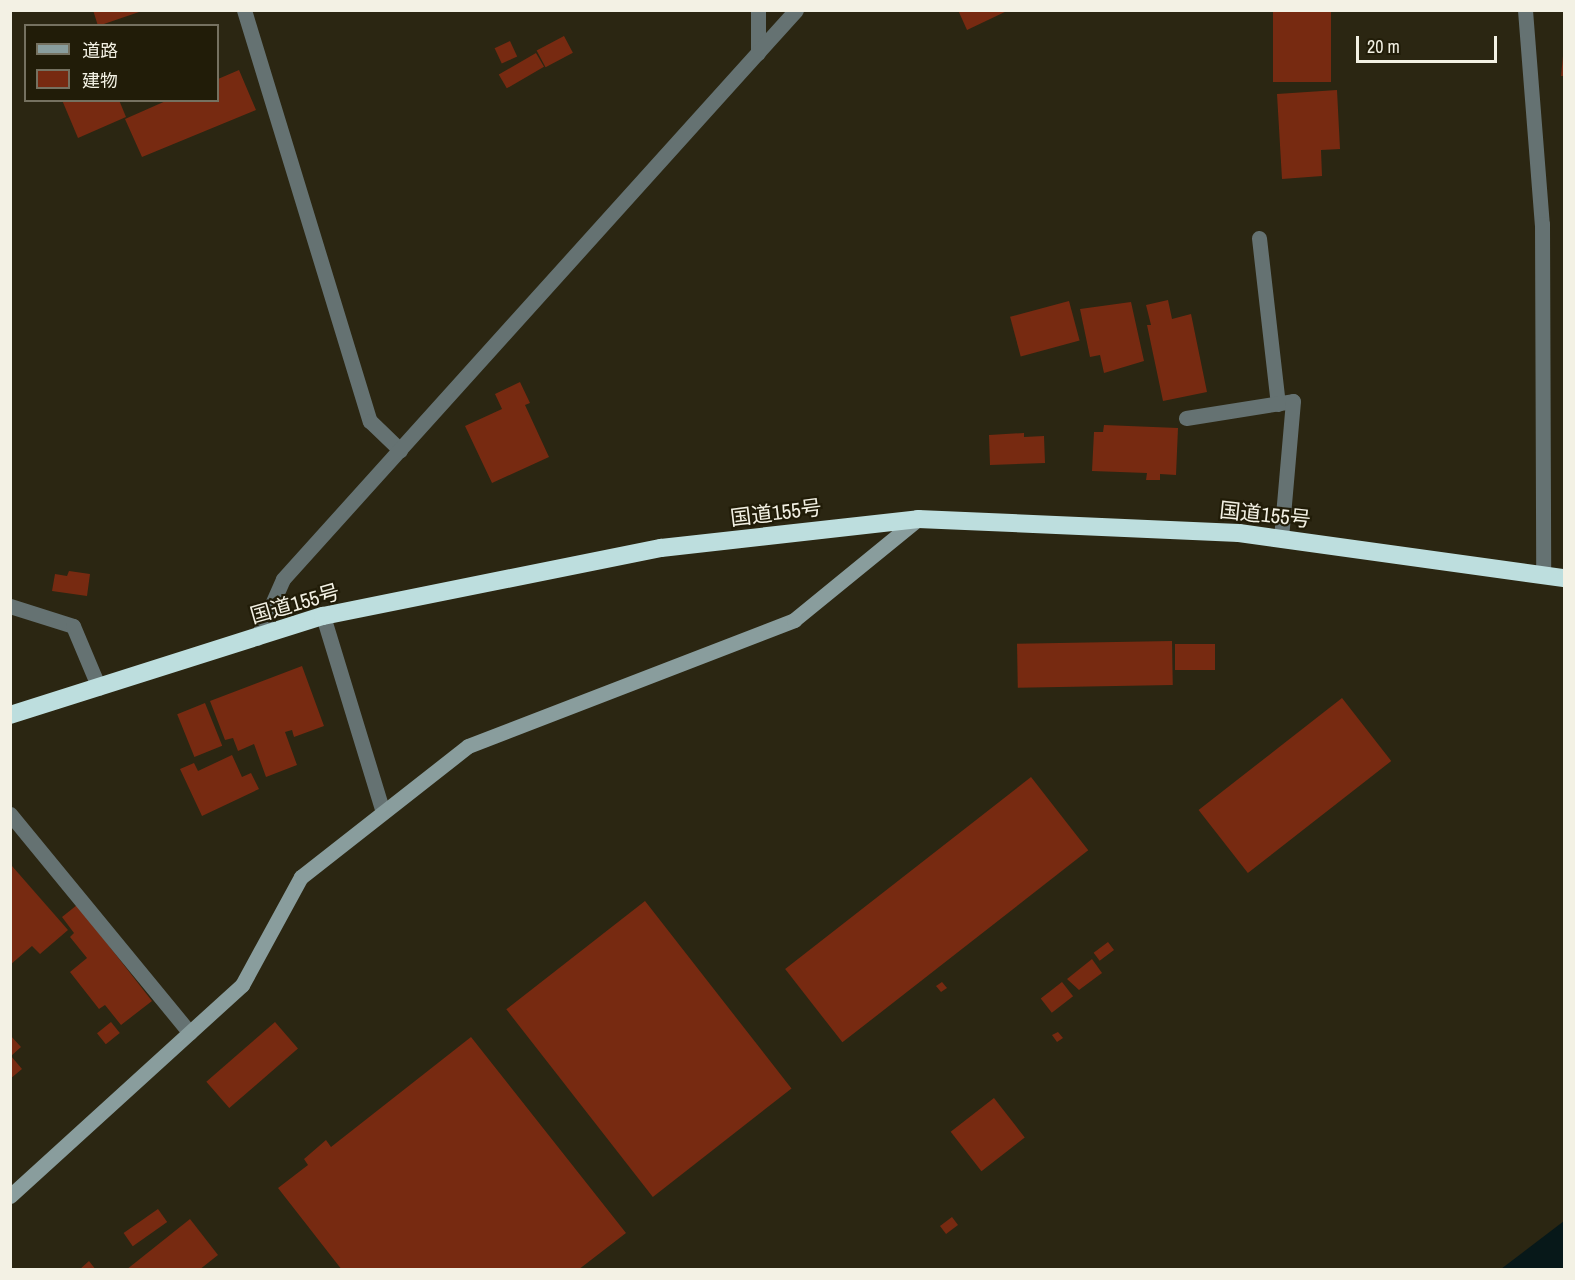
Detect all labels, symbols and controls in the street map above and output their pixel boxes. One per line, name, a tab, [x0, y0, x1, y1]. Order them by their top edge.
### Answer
legend	[24, 24, 219, 102]
scale bar	[1359, 24, 1500, 62]
text: 20 m	[1367, 34, 1400, 59]
text: 道路	[82, 38, 118, 63]
text: 建物	[82, 68, 118, 93]
street label: 国道155号	[729, 495, 823, 531]
street label: 国道155号	[1218, 498, 1312, 532]
street label: 国道155号	[247, 579, 343, 629]

